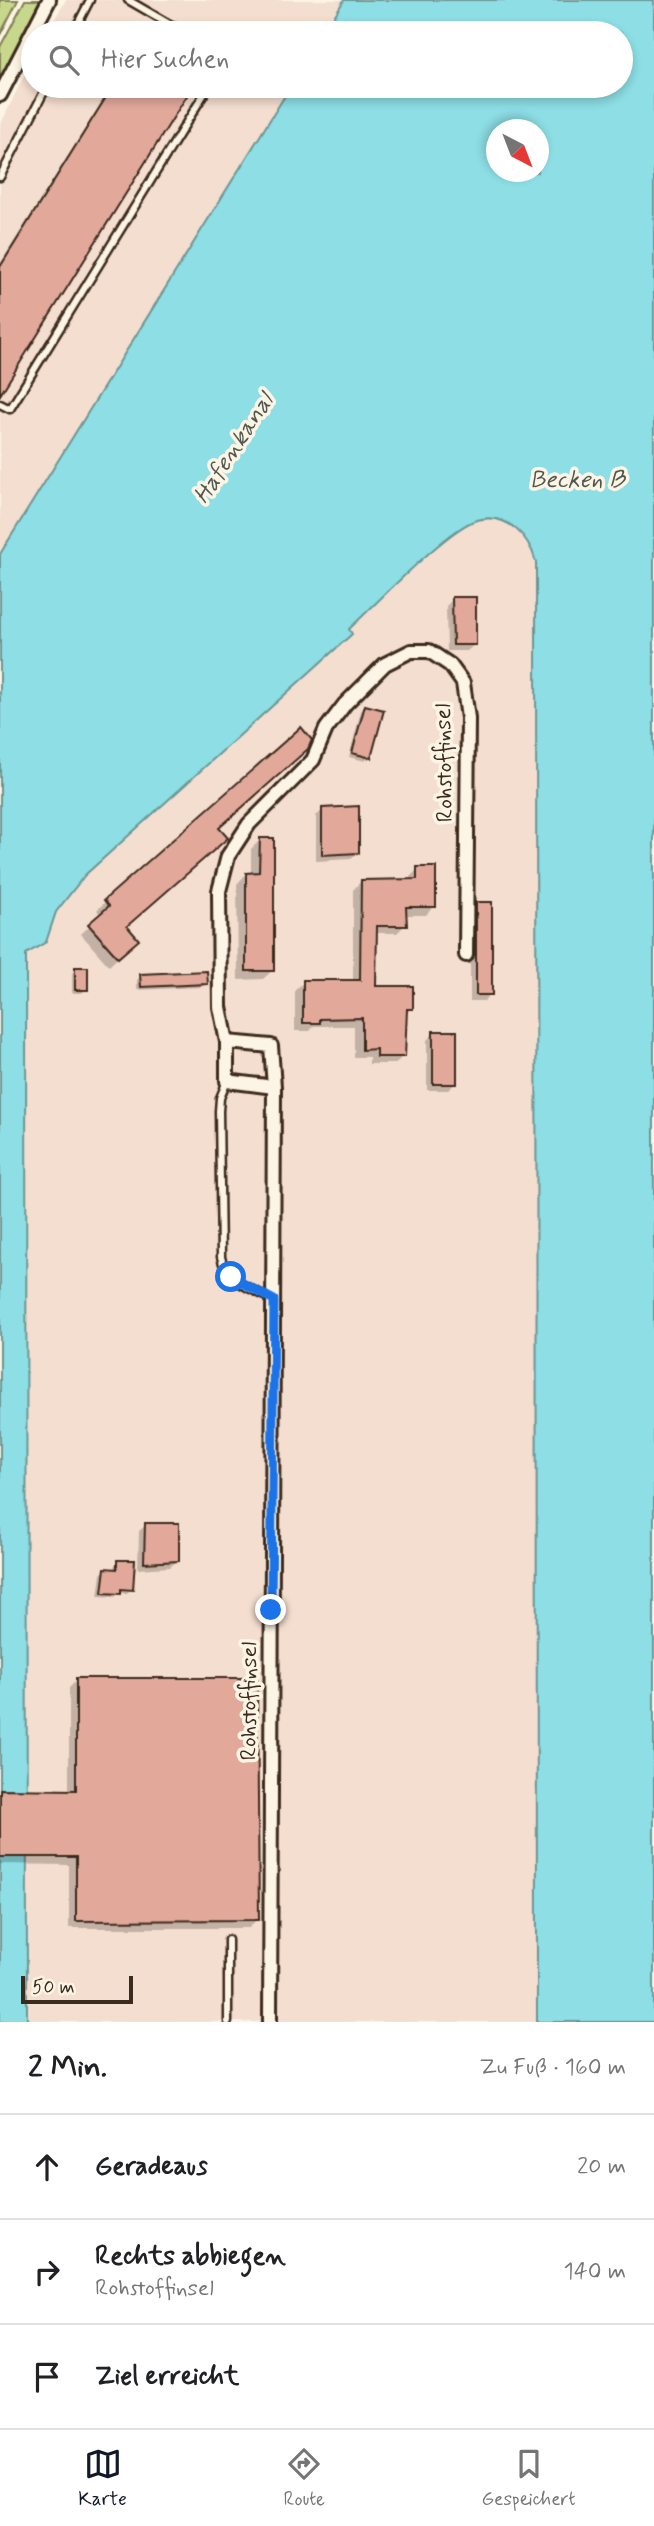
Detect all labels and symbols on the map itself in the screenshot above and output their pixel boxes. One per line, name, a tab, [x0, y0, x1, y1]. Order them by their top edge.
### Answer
north arrow	[486, 119, 549, 182]
water label: Hafenkanal	[187, 385, 283, 510]
water label: Becken B	[530, 465, 627, 496]
street label: Rohstoffinsel	[429, 703, 461, 823]
route start	[215, 1261, 246, 1292]
route end	[255, 1594, 286, 1625]
street label: Rohstoffinsel	[235, 1642, 265, 1760]
scale bar	[21, 1973, 133, 2005]

